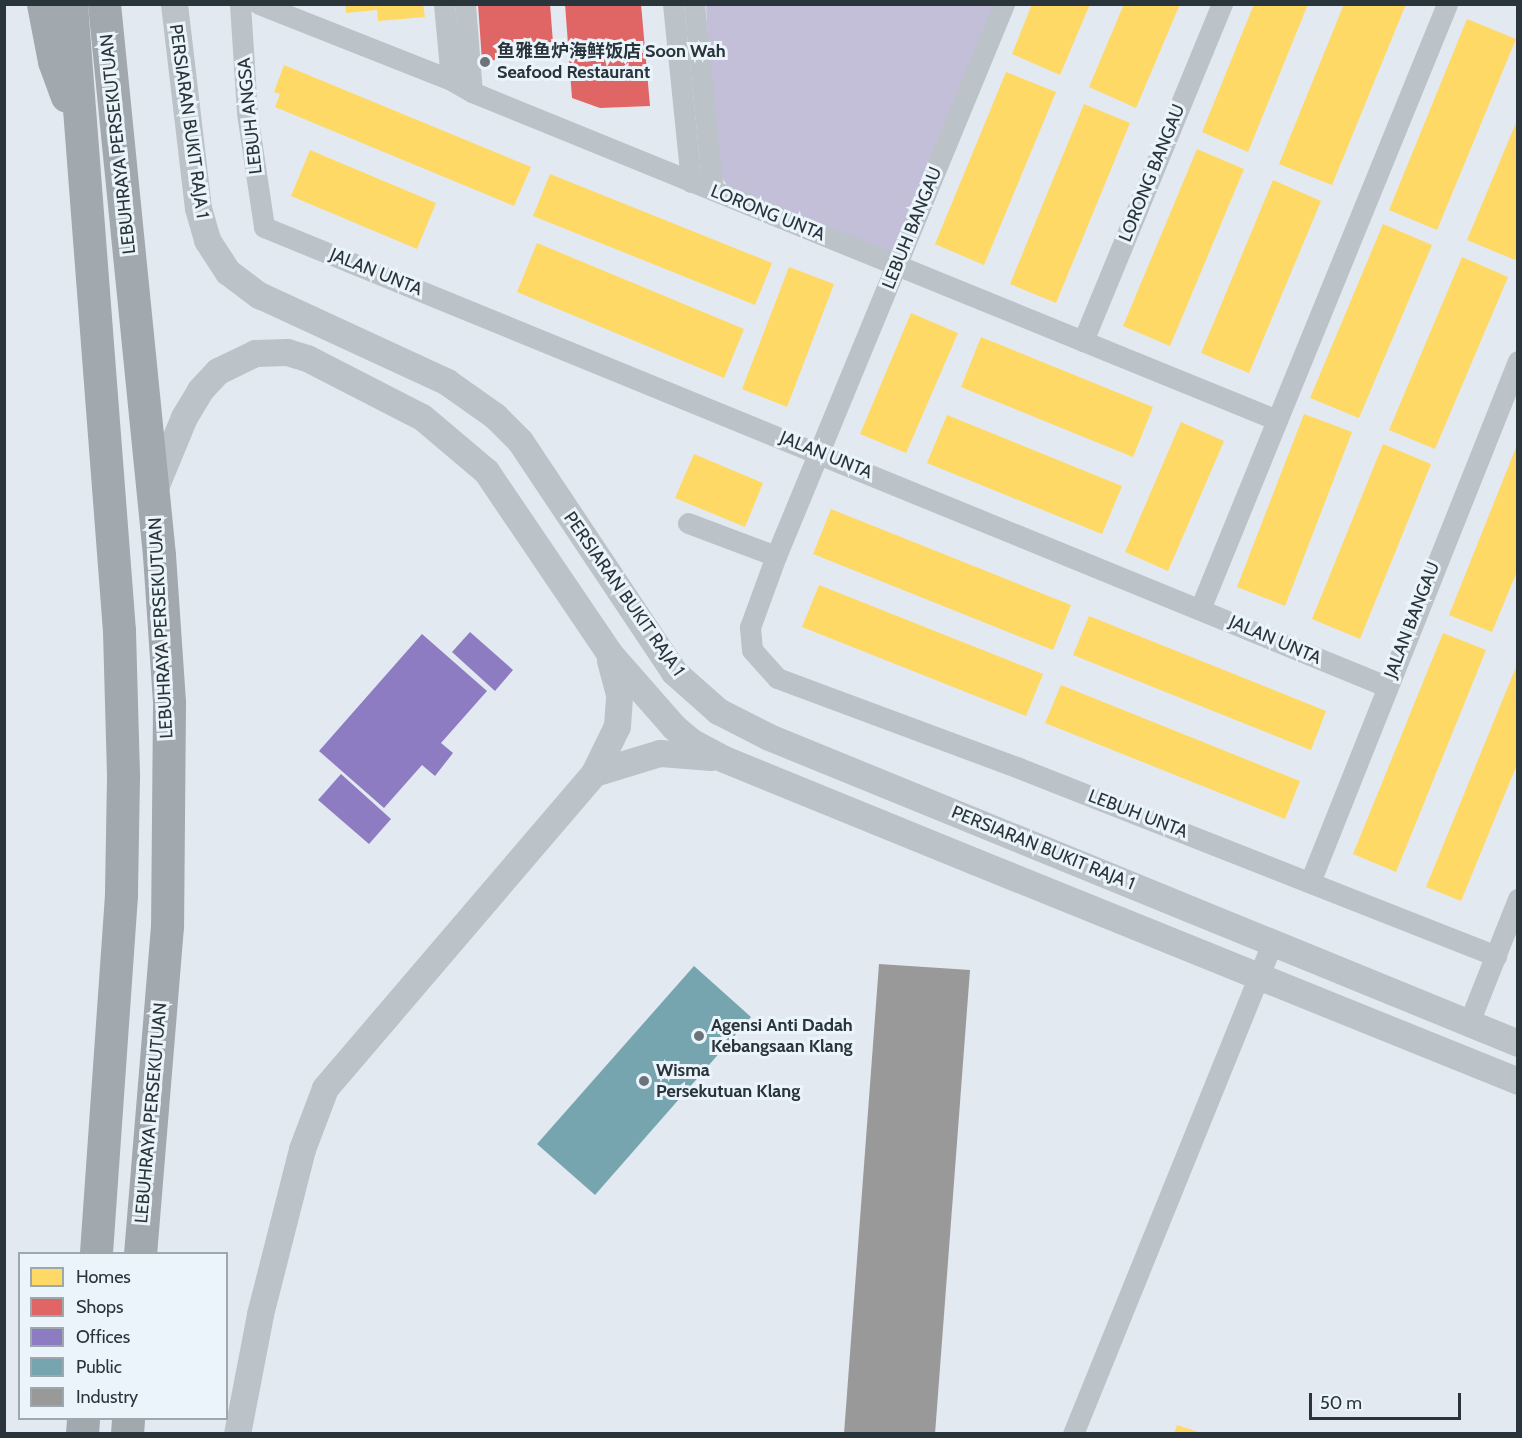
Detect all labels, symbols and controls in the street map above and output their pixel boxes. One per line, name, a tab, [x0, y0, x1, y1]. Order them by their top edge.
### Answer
street label: PERSIARAN BUKIT RAJA 1	[165, 23, 213, 219]
street label: LEBUHRAYA PERSEKUTUAN	[96, 33, 140, 255]
place label: 鱼雅鱼炉海鲜饭店 Soon Wah Seafood Restaurant	[497, 41, 726, 84]
marker: 鱼雅鱼炉海鲜饭店 Soon Wah Seafood Restaurant	[478, 55, 492, 69]
street label: LEBUH ANGSA	[233, 57, 267, 175]
street label: LORONG BANGAU	[1115, 101, 1189, 245]
street label: LEBUH BANGAU	[878, 164, 946, 292]
street label: LORONG UNTA	[708, 180, 828, 246]
street label: JALAN UNTA	[327, 244, 425, 300]
street label: JALAN UNTA	[777, 427, 875, 483]
street label: PERSIARAN BUKIT RAJA 1	[559, 508, 689, 680]
street label: LEBUHRAYA PERSEKUTUAN	[144, 517, 178, 739]
street label: JALAN BANGAU	[1380, 559, 1444, 681]
street label: JALAN UNTA	[1226, 611, 1324, 669]
street label: LEBUH UNTA	[1085, 785, 1191, 843]
street label: PERSIARAN BUKIT RAJA 1	[948, 801, 1138, 895]
street label: LEBUHRAYA PERSEKUTUAN	[131, 1002, 171, 1224]
place label: Agensi Anti Dadah Kebangsaan Klang	[711, 1015, 853, 1058]
marker: Agensi Anti Dadah Kebangsaan Klang	[692, 1029, 706, 1043]
place label: Wisma Persekutuan Klang	[656, 1060, 800, 1102]
marker: Wisma Persekutuan Klang	[637, 1074, 651, 1088]
legend	[18, 1252, 228, 1420]
text: Homes	[76, 1266, 131, 1288]
text: Shops	[76, 1296, 124, 1318]
text: Offices	[76, 1326, 130, 1348]
text: Public	[76, 1356, 122, 1378]
scale bar	[1312, 1381, 1464, 1419]
text: Industry	[76, 1386, 138, 1408]
text: 50 m	[1320, 1392, 1362, 1414]

